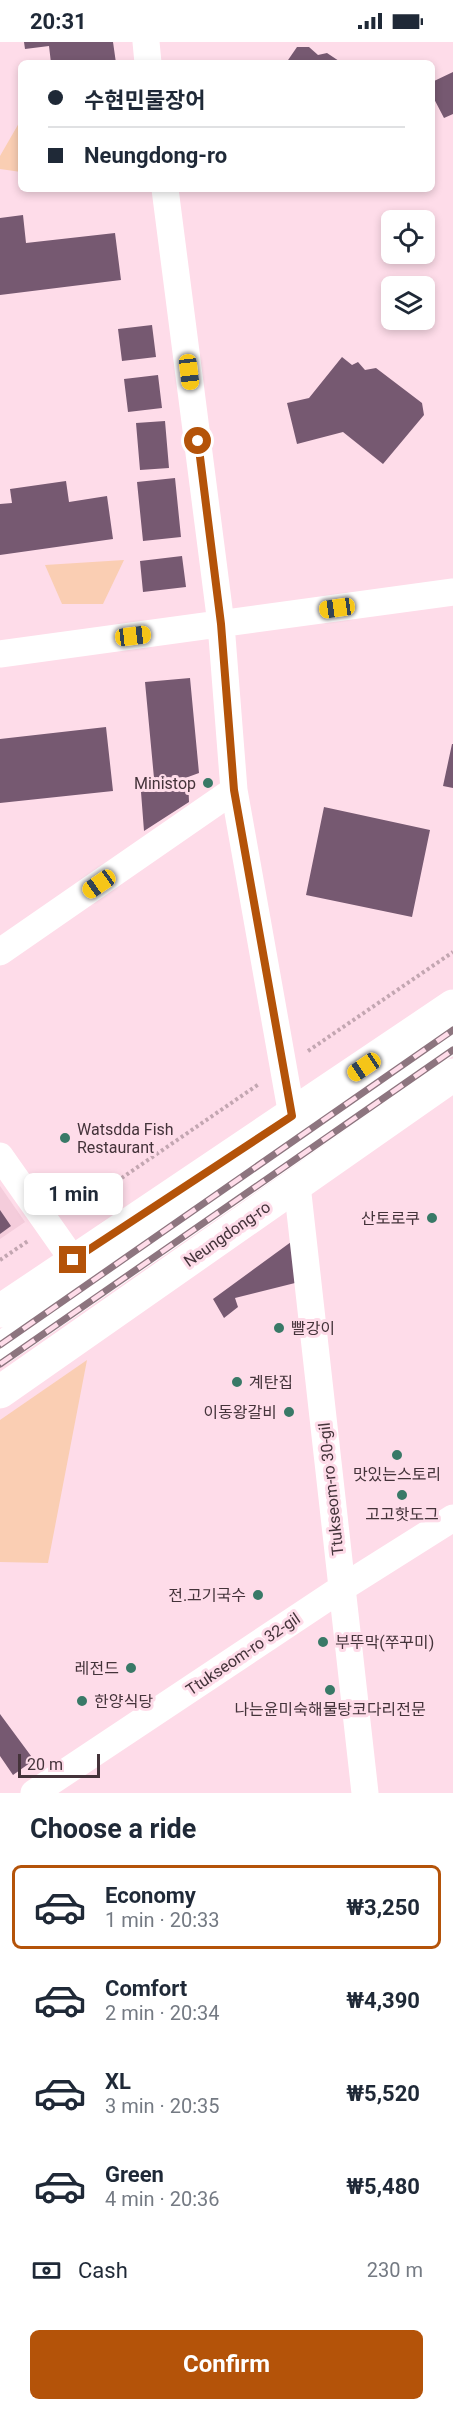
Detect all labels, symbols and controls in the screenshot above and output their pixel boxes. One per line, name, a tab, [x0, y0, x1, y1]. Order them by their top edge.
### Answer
text: 20:31	[30, 9, 87, 34]
text: 수현민물장어	[84, 88, 205, 113]
text: Neungdong-ro	[84, 143, 227, 168]
map controls	[381, 210, 435, 330]
button: locate	[381, 210, 435, 264]
button: layers	[381, 276, 435, 330]
car	[178, 353, 200, 391]
route start	[184, 427, 211, 454]
car	[318, 597, 356, 619]
car	[114, 625, 152, 647]
place label: Ministop	[134, 774, 196, 793]
marker: Ministop	[201, 776, 215, 790]
car	[79, 866, 119, 902]
car	[344, 1049, 384, 1085]
place label: Watsdda Fish Restaurant	[77, 1120, 174, 1157]
marker: Watsdda Fish Restaurant	[58, 1131, 72, 1145]
callout: 1 min	[23, 1173, 122, 1215]
text: 1 min	[48, 1182, 99, 1206]
street label: Neungdong-ro	[180, 1197, 274, 1271]
place label: 산토로쿠	[361, 1209, 420, 1228]
marker: 산토로쿠	[425, 1211, 439, 1225]
route end	[59, 1246, 86, 1273]
place label: 빨강이	[291, 1319, 335, 1338]
marker: 빨강이	[272, 1321, 286, 1335]
place label: 계탄집	[249, 1373, 293, 1392]
marker: 계탄집	[230, 1375, 244, 1389]
place label: 이동왕갈비	[203, 1403, 277, 1422]
marker: 이동왕갈비	[282, 1405, 296, 1419]
street label: Ttukseom-ro 30-gil	[315, 1422, 347, 1556]
marker: 맛있는스토리	[390, 1448, 404, 1462]
place label: 맛있는스토리	[353, 1465, 441, 1484]
marker: 고고핫도그	[395, 1488, 409, 1502]
place label: 고고핫도그	[365, 1505, 439, 1524]
place label: 전.고기국수	[168, 1586, 246, 1605]
marker: 전.고기국수	[251, 1588, 265, 1602]
street label: Ttukseom-ro 32-gil	[182, 1609, 304, 1699]
place label: 부뚜막(쭈꾸미)	[335, 1633, 434, 1652]
marker: 부뚜막(쭈꾸미)	[316, 1635, 330, 1649]
place label: 레전드	[75, 1659, 119, 1678]
marker: 레전드	[124, 1661, 138, 1675]
marker: 나는윤미숙해물탕코다리전문	[323, 1683, 337, 1697]
place label: 한양식당	[94, 1692, 153, 1711]
marker: 한양식당	[75, 1694, 89, 1708]
place label: 나는윤미숙해물탕코다리전문	[234, 1700, 426, 1719]
scale bar	[18, 1751, 100, 1778]
text: 20 m	[27, 1755, 63, 1774]
text: Choose a ride	[30, 1813, 196, 1845]
icon: car	[33, 1880, 87, 1934]
text: Economy	[105, 1883, 196, 1908]
text: ₩3,250	[346, 1895, 420, 1920]
text: 1 min · 20:33	[105, 1908, 220, 1932]
icon: car	[33, 1973, 87, 2027]
text: Comfort	[105, 1976, 187, 2001]
text: ₩4,390	[346, 1988, 420, 2013]
text: 2 min · 20:34	[105, 2001, 220, 2025]
icon: car	[33, 2066, 87, 2120]
text: XL	[105, 2069, 131, 2094]
text: ₩5,520	[346, 2081, 420, 2106]
text: 3 min · 20:35	[105, 2094, 220, 2118]
icon: car	[33, 2159, 87, 2213]
text: Green	[105, 2162, 164, 2187]
text: ₩5,480	[346, 2174, 420, 2199]
text: 4 min · 20:36	[105, 2187, 220, 2211]
icon: cash	[30, 2254, 63, 2287]
text: Cash	[78, 2258, 128, 2283]
text: 230 m	[367, 2258, 423, 2282]
button: Confirm	[30, 2330, 423, 2399]

